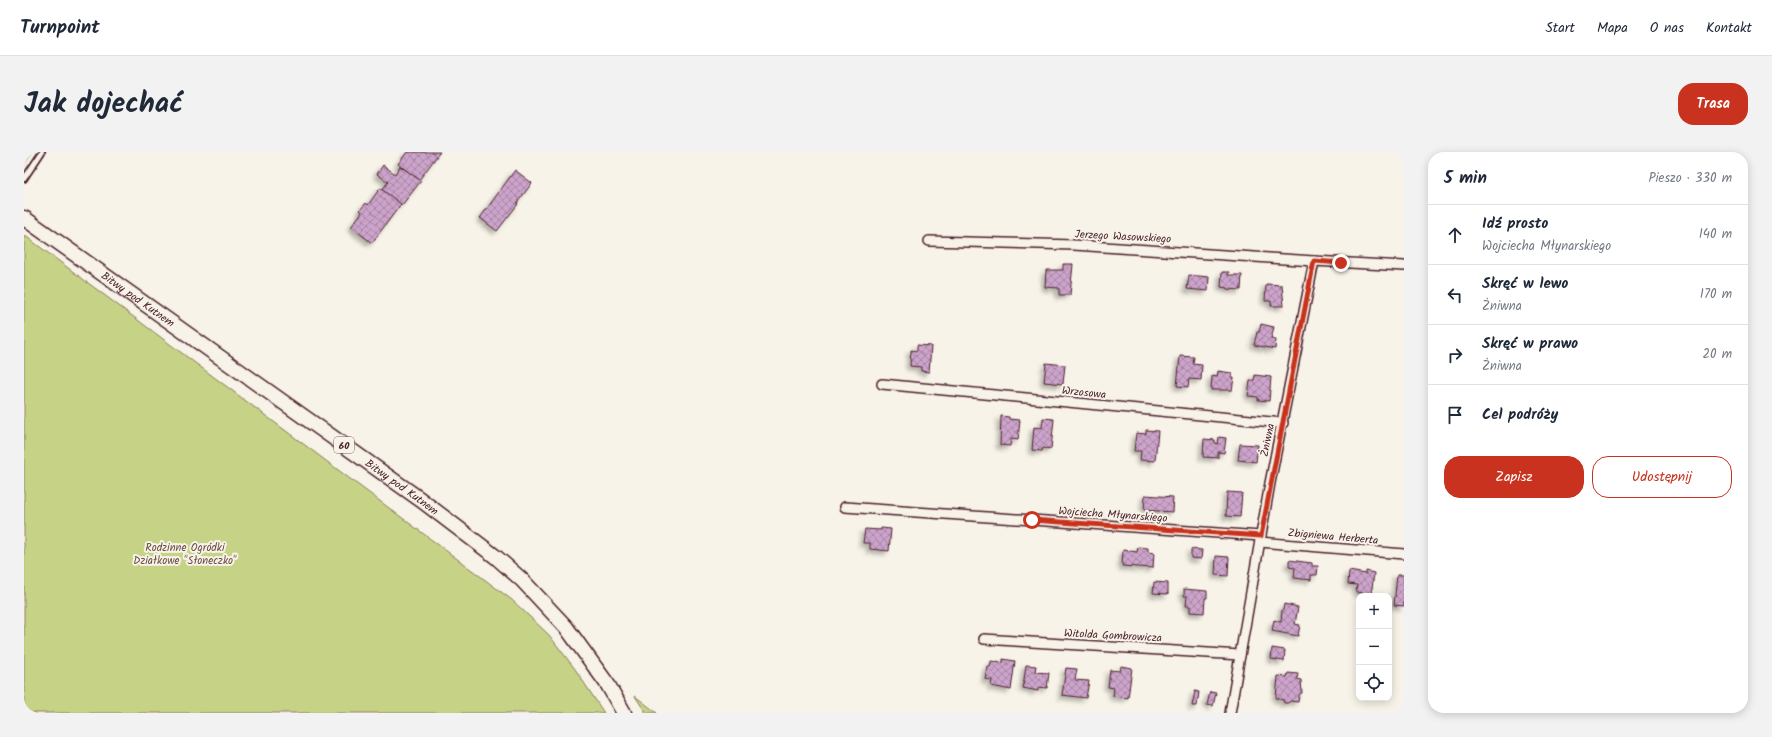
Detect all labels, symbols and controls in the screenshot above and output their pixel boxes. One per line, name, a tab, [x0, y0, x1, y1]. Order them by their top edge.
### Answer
text: Turnpoint	[20, 13, 100, 43]
text: Start	[1545, 17, 1575, 39]
text: Mapa	[1597, 17, 1628, 39]
text: O nas	[1650, 17, 1684, 39]
text: Kontakt	[1706, 17, 1752, 39]
text: Jak dojechać	[24, 82, 183, 127]
button: Trasa	[1678, 83, 1748, 125]
text: 5 min	[1444, 165, 1487, 192]
text: Pieszo · 330 m	[1648, 168, 1732, 189]
text: Idź prosto	[1482, 212, 1548, 236]
icon: ahead	[1444, 224, 1466, 246]
text: 140 m	[1699, 224, 1732, 245]
street label: Jerzego Wasowskiego	[1074, 225, 1172, 249]
text: Wojciecha Młynarskiego	[1482, 236, 1611, 257]
route end	[1332, 254, 1350, 272]
street label: Bitwy pod Kutnem	[97, 267, 178, 332]
text: Skręć w lewo	[1482, 272, 1568, 296]
icon: left	[1444, 284, 1466, 306]
text: 170 m	[1700, 284, 1732, 305]
text: Żniwna	[1482, 296, 1522, 317]
text: Skręć w prawo	[1482, 332, 1578, 356]
icon: right	[1444, 344, 1466, 366]
text: 20 m	[1702, 344, 1732, 365]
text: Żniwna	[1482, 356, 1522, 377]
street label: Wrzosowa	[1061, 382, 1107, 404]
text: Cel podróży	[1482, 403, 1558, 427]
icon: arrive	[1444, 404, 1466, 426]
street label: Żniwna	[1256, 422, 1280, 459]
road number: 60	[334, 437, 354, 453]
street label: Bitwy pod Kutnem	[361, 455, 442, 520]
button: Zapisz	[1444, 456, 1584, 498]
button: Udostępnij	[1592, 456, 1732, 498]
street label: Wojciecha Młynarskiego	[1058, 502, 1168, 528]
route start	[1023, 511, 1041, 529]
street label: Zbigniewa Herberta	[1287, 524, 1379, 550]
park label: Rodzinne Ogródki Działkowe "Słoneczko"	[133, 539, 237, 570]
map controls	[1356, 593, 1392, 701]
button: +	[1356, 593, 1392, 629]
street label: Witolda Gombrowicza	[1064, 624, 1162, 648]
button: −	[1356, 629, 1392, 665]
button: locate	[1356, 665, 1392, 701]

